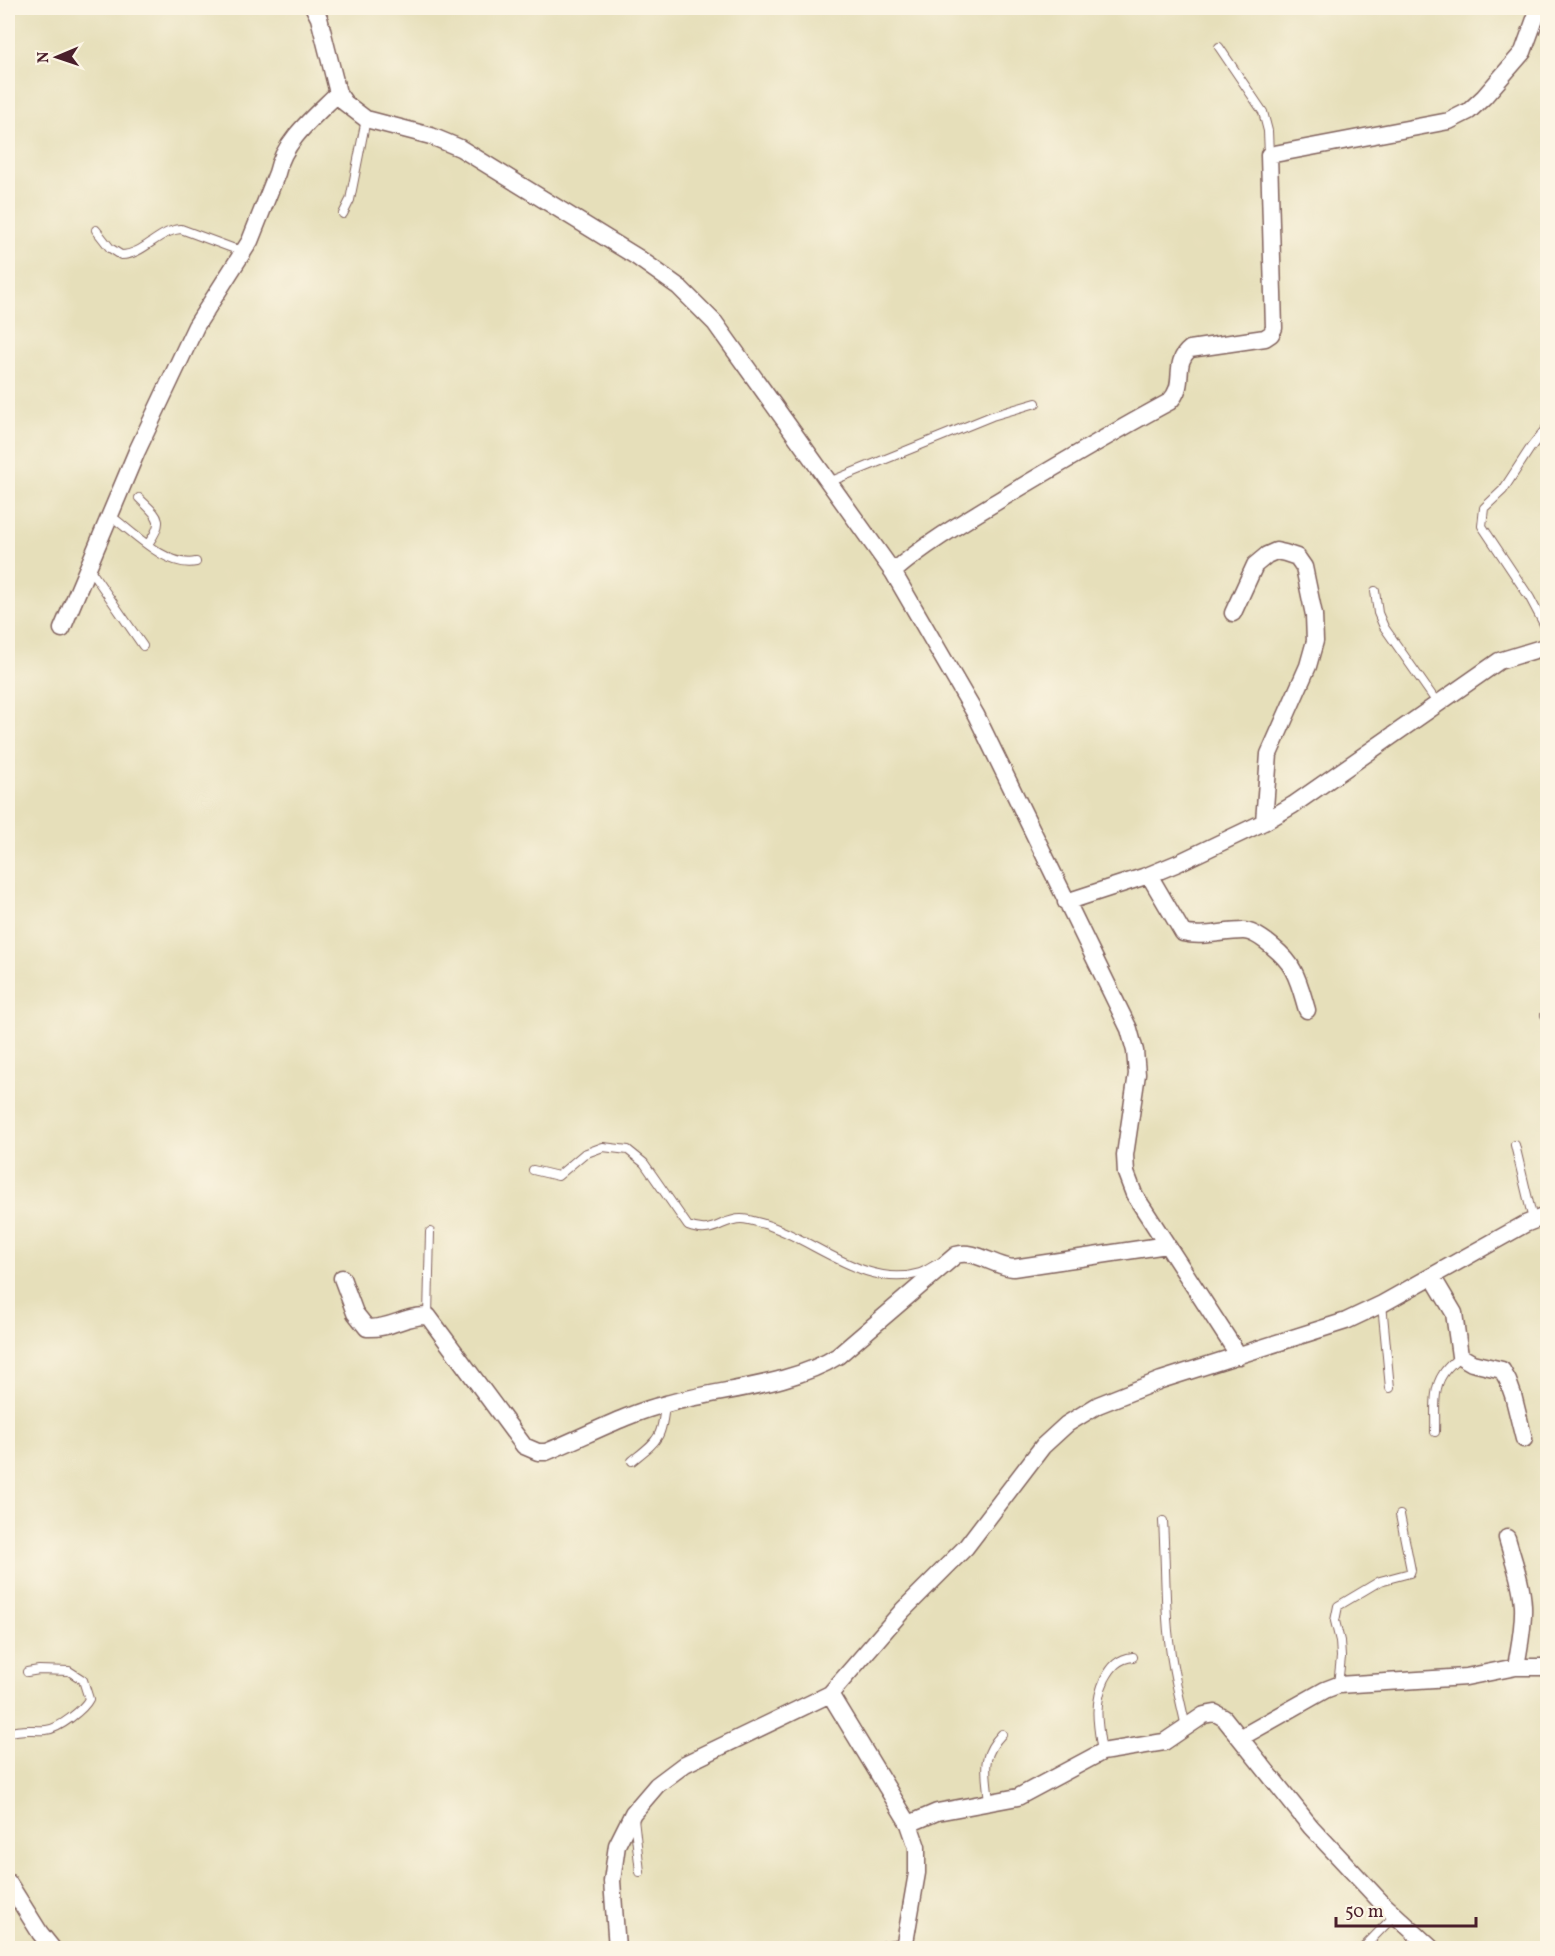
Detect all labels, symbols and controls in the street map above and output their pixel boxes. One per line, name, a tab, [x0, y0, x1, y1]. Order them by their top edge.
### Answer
north arrow	[27, 27, 87, 87]
text: N	[33, 51, 55, 64]
scale bar	[1336, 1890, 1476, 1928]
text: 50 m	[1345, 1900, 1384, 1925]

